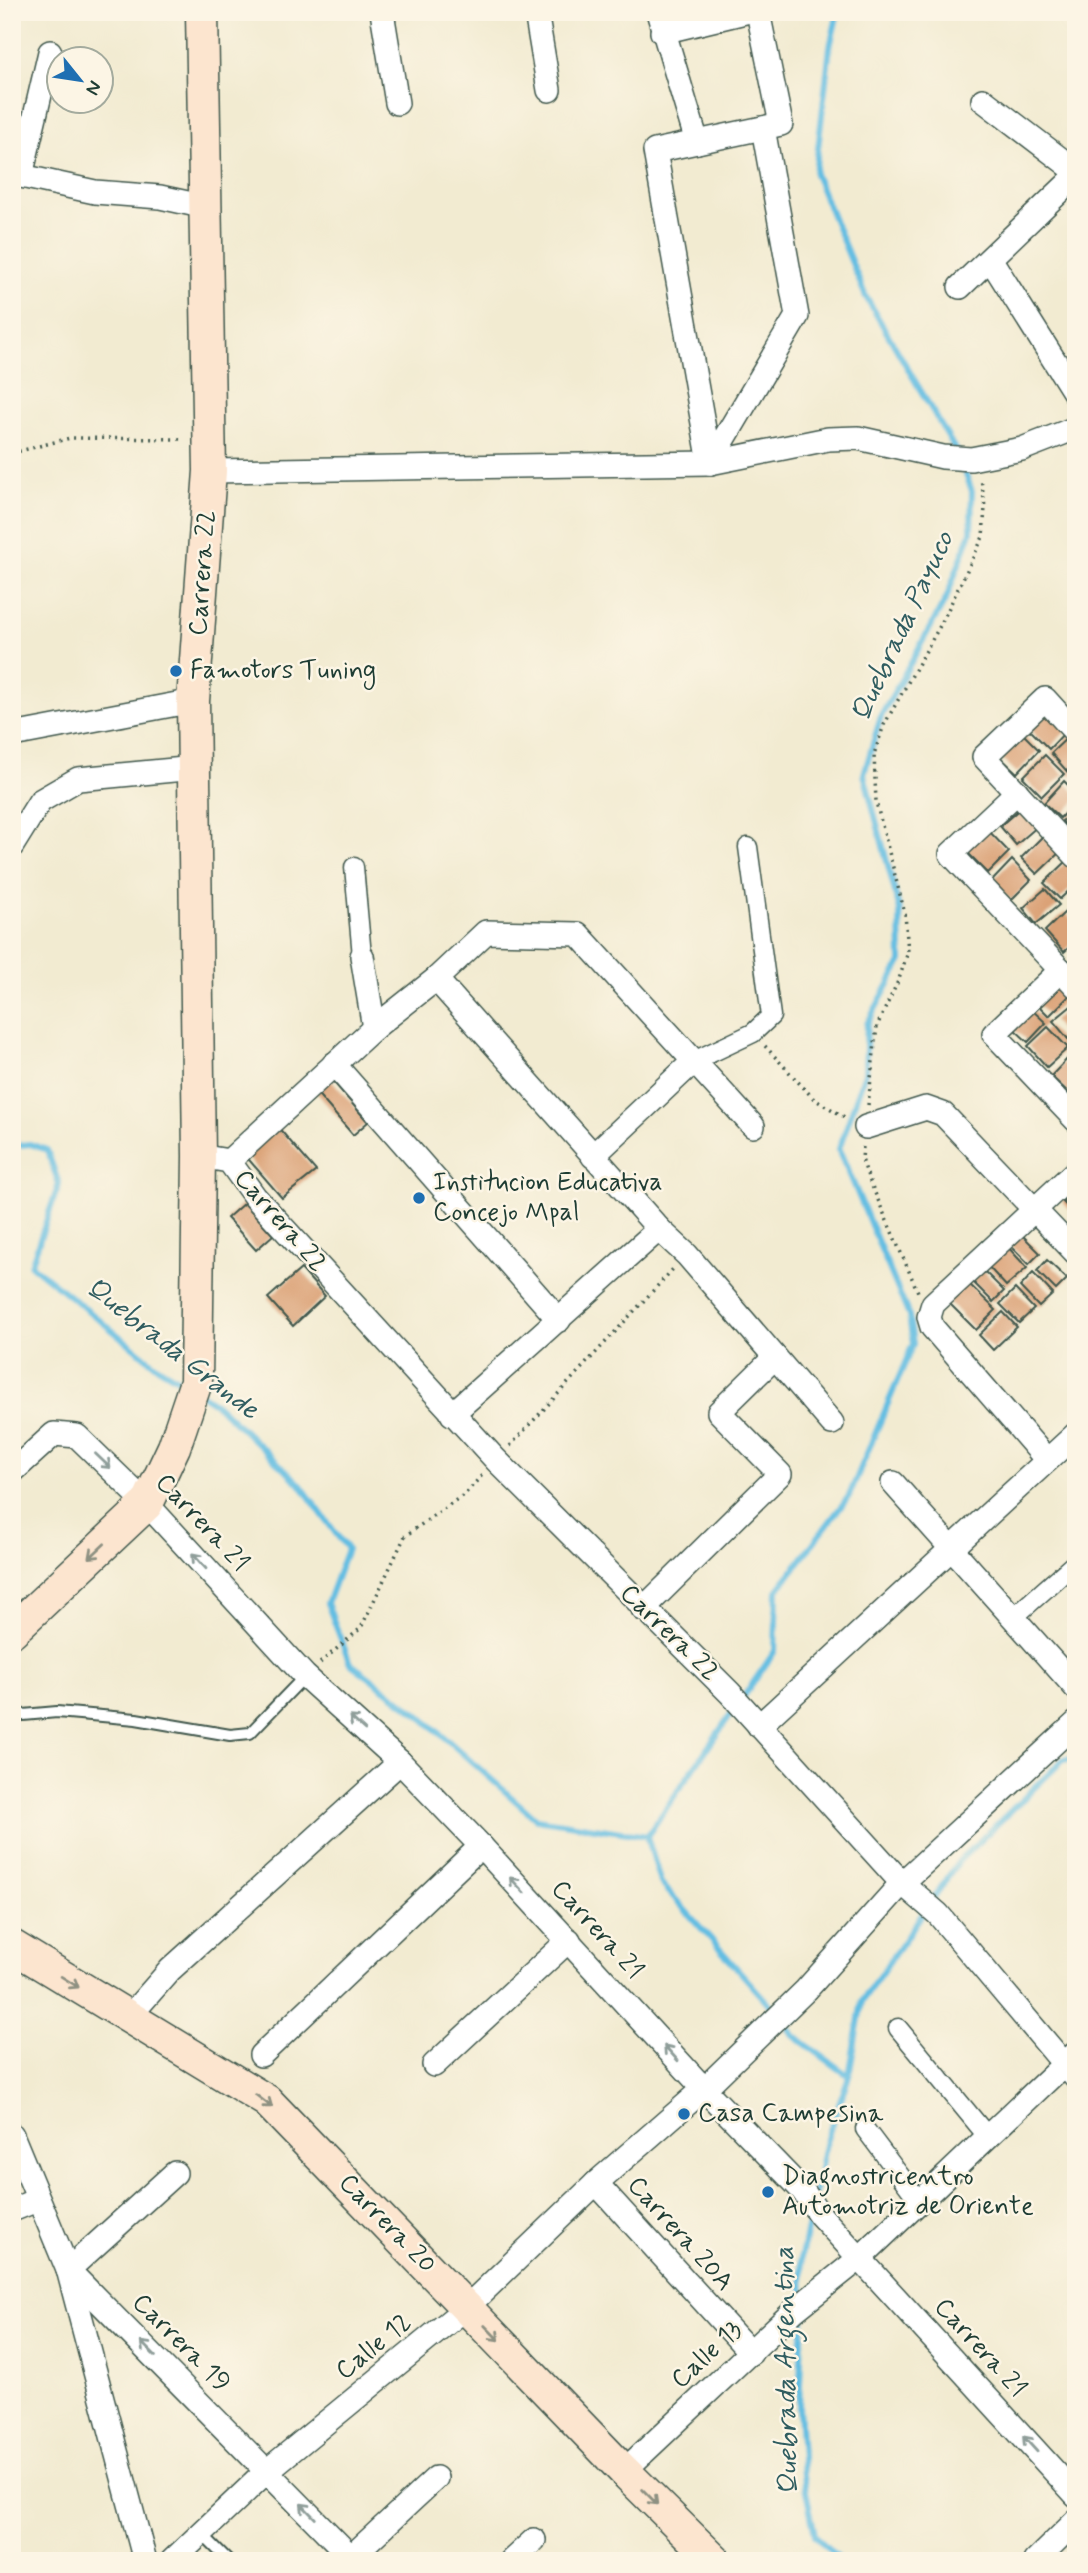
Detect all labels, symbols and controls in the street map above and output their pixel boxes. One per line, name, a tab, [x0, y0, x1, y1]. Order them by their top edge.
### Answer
north arrow	[46, 46, 116, 116]
text: N	[79, 76, 107, 99]
street label: Carrera 22	[182, 509, 224, 637]
water label: Quebrada Payuco	[843, 525, 964, 728]
place label: Famotors Tuning	[190, 654, 376, 690]
marker: Famotors Tuning	[168, 663, 184, 679]
street label: Carrera 22	[226, 1162, 334, 1280]
place label: Institucion Educativa Concejo Mpal	[433, 1166, 663, 1230]
marker: Institucion Educativa Concejo Mpal	[411, 1190, 427, 1206]
water label: Quebrada Grande	[77, 1269, 267, 1429]
one-way arrow	[95, 1453, 112, 1470]
street label: Carrera 21	[148, 1466, 256, 1580]
one-way arrow	[89, 1542, 106, 1559]
one-way arrow	[191, 1552, 207, 1570]
street label: Carrera 22	[612, 1577, 726, 1689]
one-way arrow	[349, 1715, 366, 1732]
street label: Carrera 21	[543, 1873, 651, 1987]
one-way arrow	[509, 1877, 526, 1894]
one-way arrow	[60, 1975, 79, 1990]
one-way arrow	[663, 2044, 679, 2062]
one-way arrow	[254, 2093, 273, 2108]
place label: Casa Campesina	[698, 2097, 884, 2131]
marker: Casa Campesina	[676, 2106, 692, 2122]
place label: Diagnostricentro Automotriz de Oriente	[782, 2160, 1034, 2224]
street label: Carrera 20	[331, 2167, 443, 2281]
street label: Carrera 20A	[619, 2169, 741, 2299]
marker: Diagnostricentro Automotriz de Oriente	[760, 2184, 776, 2200]
water label: Quebrada Argentina	[766, 2246, 811, 2496]
street label: Carrera 19	[124, 2286, 238, 2400]
street label: Carrera 21	[926, 2291, 1034, 2405]
street label: Calle 12	[329, 2306, 419, 2388]
street label: Calle 13	[664, 2313, 750, 2397]
one-way arrow	[483, 2324, 500, 2341]
one-way arrow	[140, 2341, 157, 2358]
one-way arrow	[1022, 2435, 1038, 2453]
one-way arrow	[641, 2488, 658, 2505]
one-way arrow	[299, 2503, 316, 2520]

